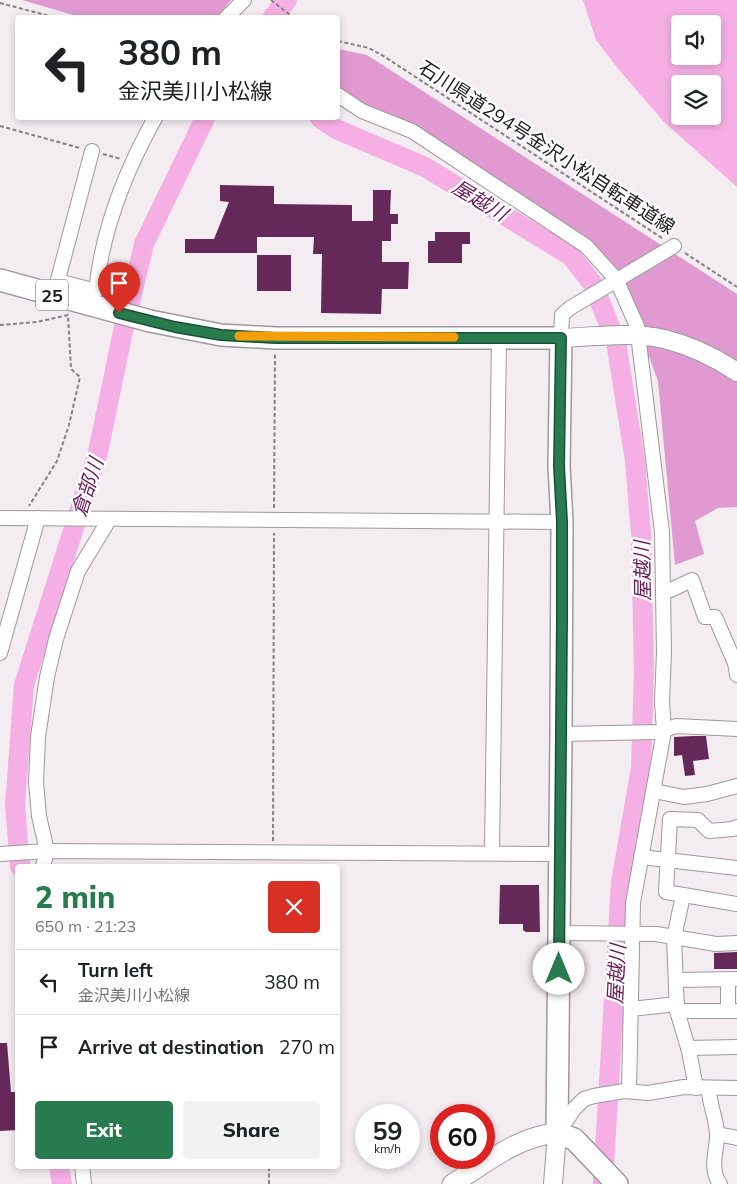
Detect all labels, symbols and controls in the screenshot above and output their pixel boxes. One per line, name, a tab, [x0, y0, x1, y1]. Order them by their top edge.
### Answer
map controls	[671, 15, 721, 125]
button: sound	[671, 15, 721, 65]
text: 380 m	[118, 30, 222, 74]
icon: left	[35, 35, 100, 100]
street label: 石川県道294号金沢小松自転車道線	[415, 55, 679, 239]
button: layers	[671, 75, 721, 125]
text: 金沢美川小松線	[118, 77, 272, 105]
water label: 屋越川	[448, 174, 514, 227]
pin	[98, 262, 140, 313]
icon: arrive	[105, 269, 133, 297]
road number: 25	[36, 280, 68, 310]
water label: 倉部川	[66, 453, 109, 519]
water label: 屋越川	[629, 539, 655, 601]
text: 2 min	[35, 878, 115, 916]
button: close	[268, 881, 320, 933]
text: 650 m · 21:23	[35, 916, 136, 936]
water label: 屋越川	[602, 941, 630, 1005]
position arrow	[532, 942, 584, 994]
text: Turn left	[78, 958, 153, 982]
icon: left	[35, 968, 63, 996]
text: 380 m	[264, 970, 320, 994]
text: 金沢美川小松線	[78, 985, 190, 1005]
icon: arrive	[35, 1033, 63, 1061]
text: Arrive at destination	[78, 1035, 264, 1059]
text: 270 m	[279, 1035, 335, 1059]
button: Exit	[35, 1101, 173, 1159]
button: Share	[183, 1101, 320, 1159]
speed limit sign: 60	[430, 1104, 495, 1169]
text: 59	[372, 1115, 403, 1146]
text: km/h	[374, 1141, 401, 1156]

